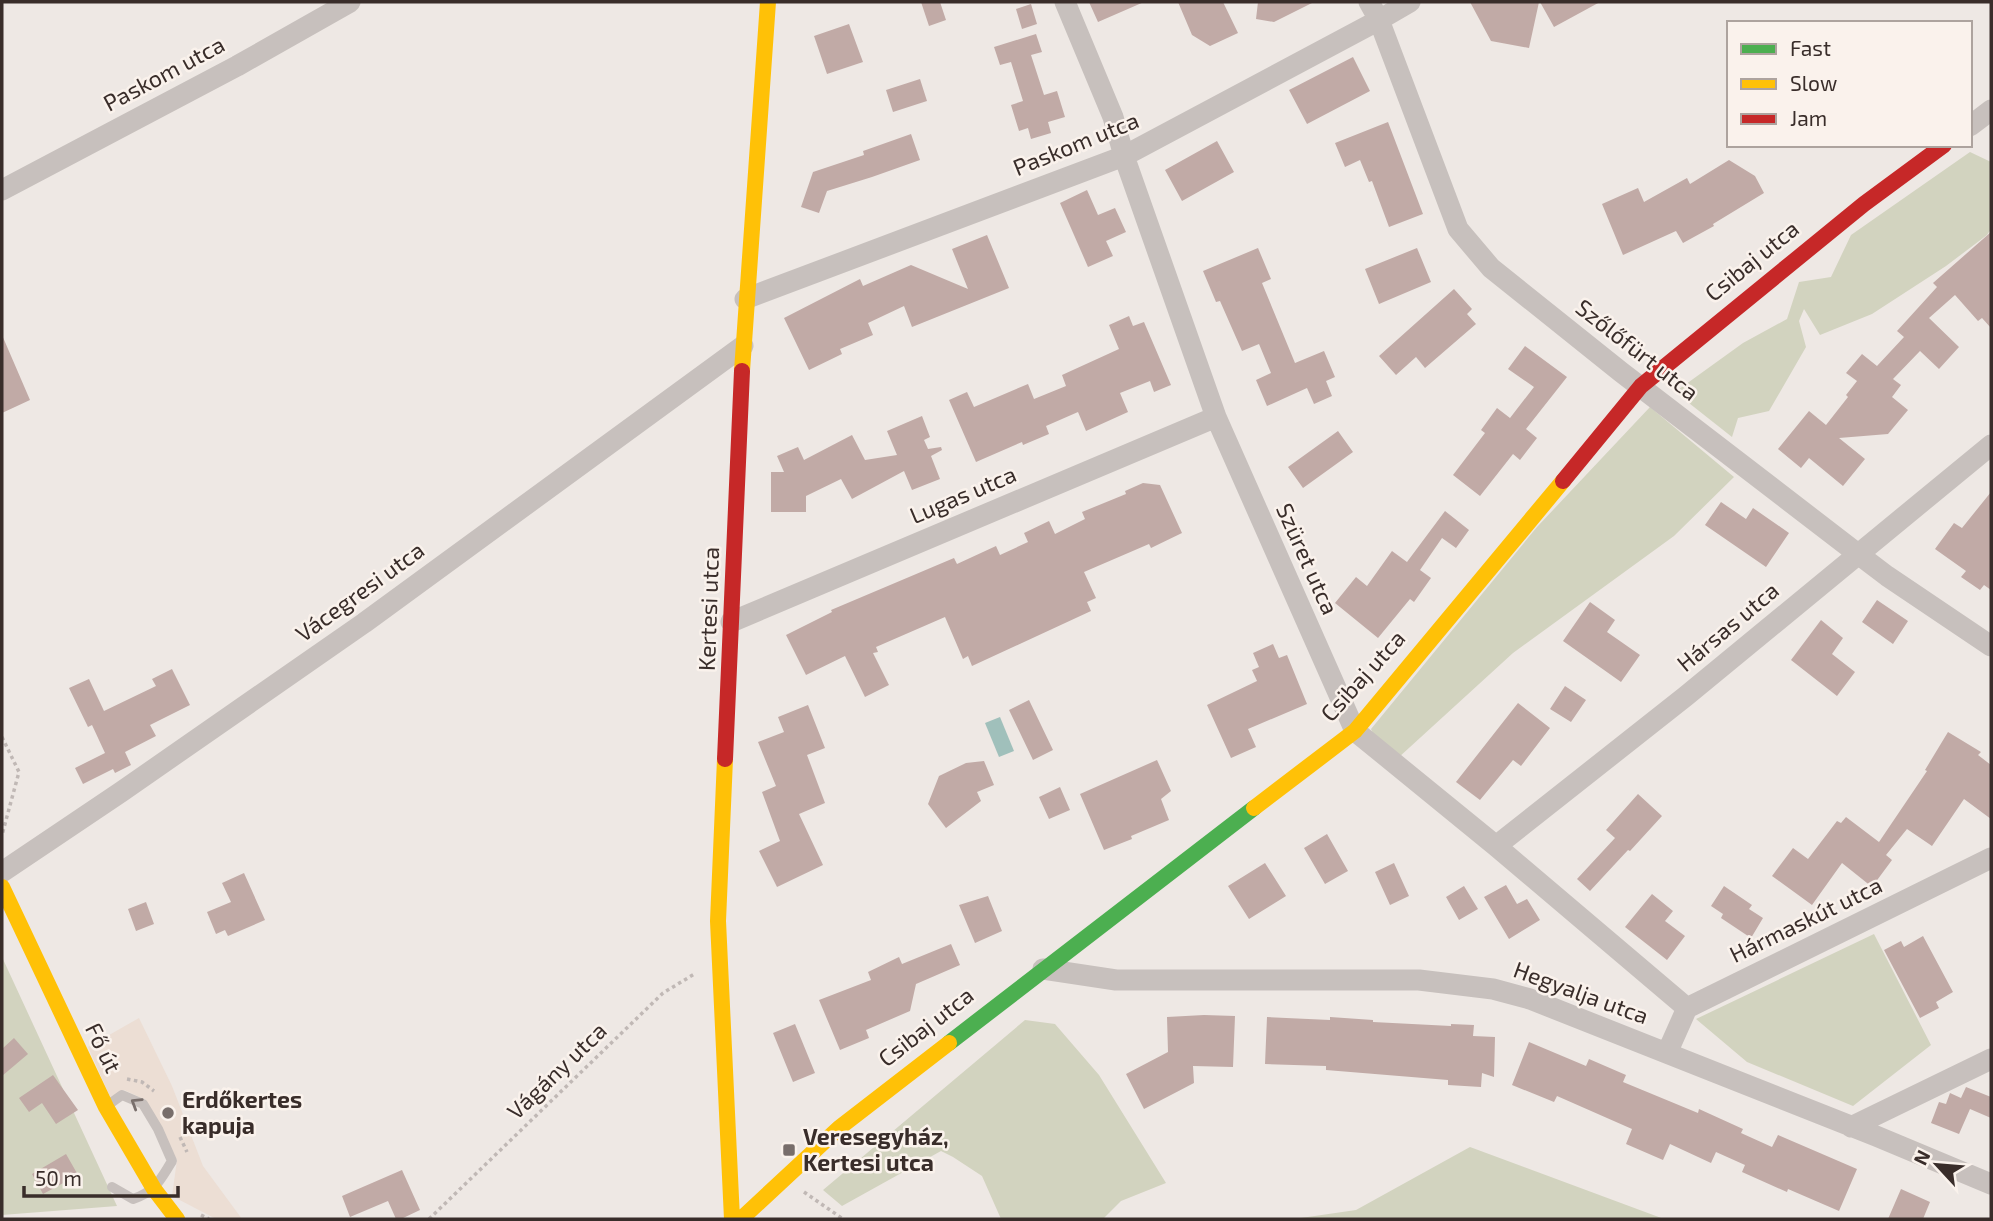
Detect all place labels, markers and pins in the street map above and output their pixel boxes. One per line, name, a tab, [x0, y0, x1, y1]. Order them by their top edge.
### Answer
place label: Erdőkertes kapuja	[182, 1085, 302, 1139]
marker: Erdőkertes kapuja	[160, 1105, 176, 1121]
place label: Veresegyház, Kertesi utca	[803, 1122, 949, 1176]
marker: Veresegyház, Kertesi utca	[781, 1142, 797, 1158]

